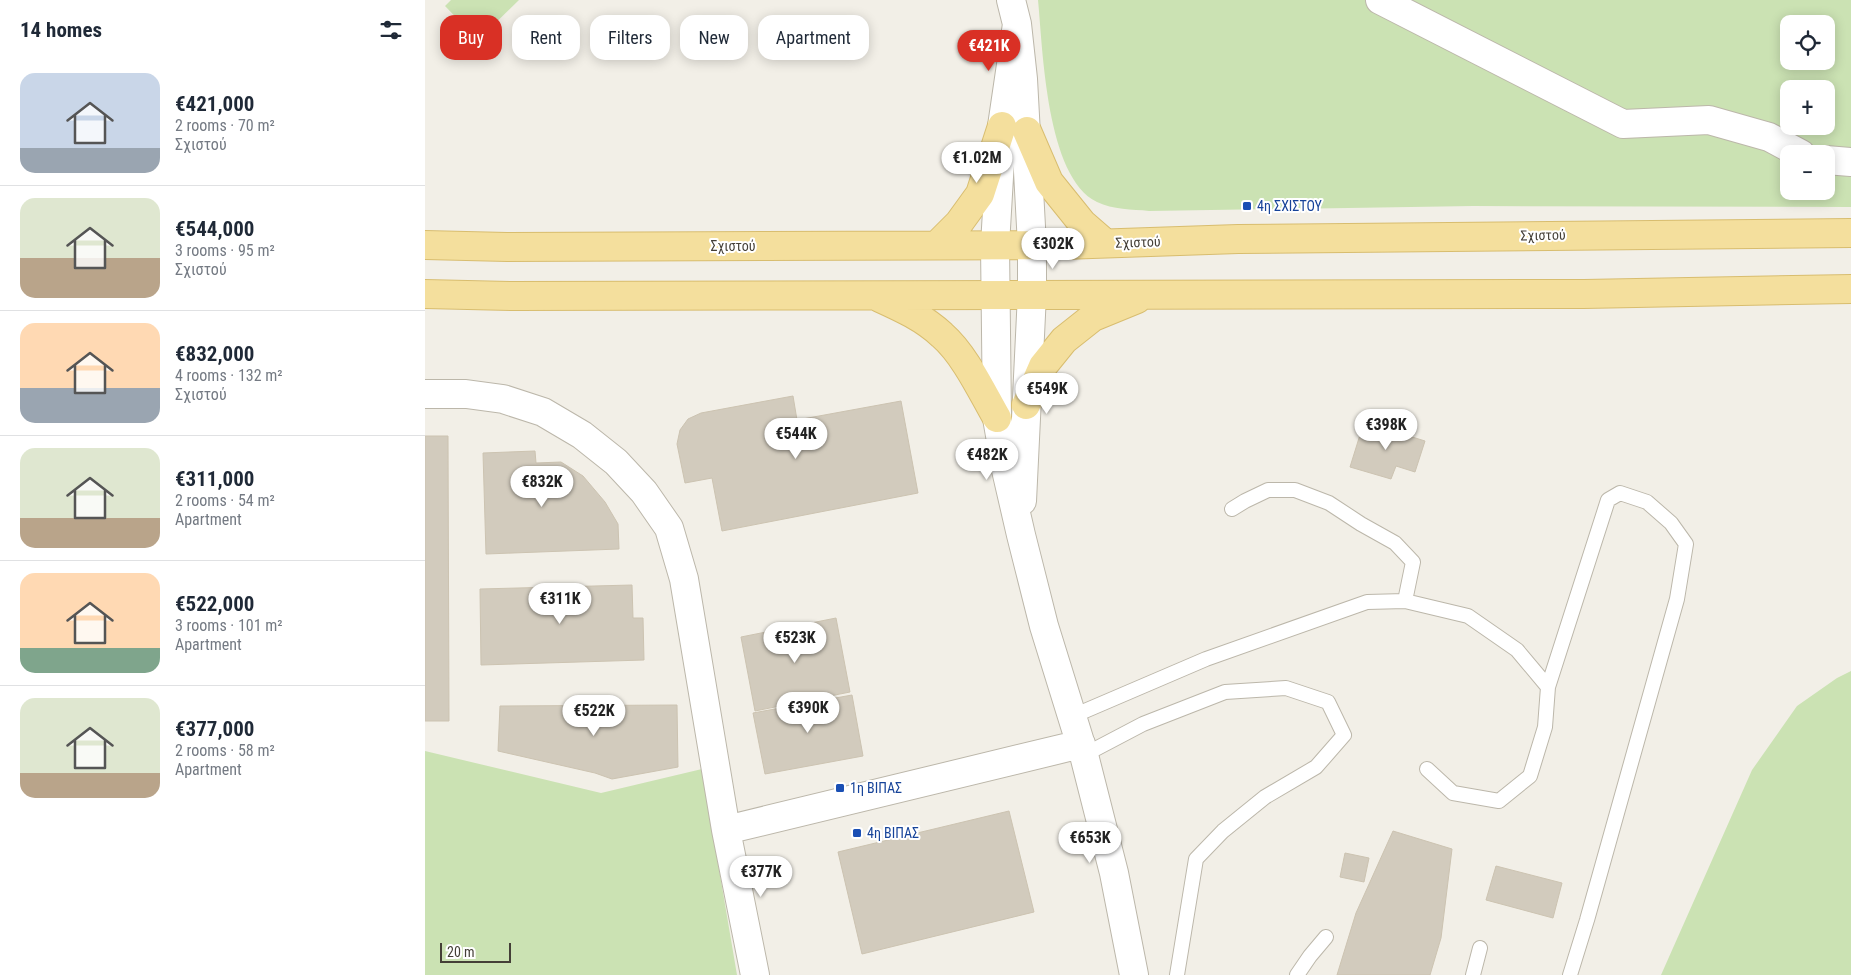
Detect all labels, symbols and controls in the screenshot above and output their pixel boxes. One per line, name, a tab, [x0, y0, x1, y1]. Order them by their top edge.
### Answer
chip: Buy	[440, 15, 502, 60]
chip: Rent	[512, 15, 580, 60]
chip: Filters	[590, 15, 670, 60]
chip: New	[680, 15, 748, 60]
chip: Apartment	[758, 15, 869, 60]
map controls	[1780, 15, 1835, 200]
button: locate	[1780, 15, 1835, 70]
icon: filters	[377, 16, 405, 44]
text: 14 homes	[20, 18, 102, 42]
pin: €421K	[954, 30, 1024, 72]
text: €421K	[968, 36, 1010, 55]
button: +	[1780, 80, 1835, 135]
text: €421,000	[175, 92, 254, 116]
icon: home	[60, 93, 120, 153]
text: 2 rooms · 70 m²	[175, 116, 275, 135]
text: Σχιστού	[175, 135, 227, 154]
pin: €1.02M	[936, 142, 1018, 184]
button: −	[1780, 145, 1835, 200]
text: €1.02M	[952, 148, 1002, 167]
place label: 4η ΣΧΙΣΤΟΥ	[1257, 198, 1323, 214]
marker: 4η ΣΧΙΣΤΟΥ	[1241, 200, 1253, 212]
text: €544,000	[175, 217, 254, 241]
icon: home	[60, 218, 120, 278]
street label: Σχιστού	[1520, 227, 1566, 243]
pin: €302K	[1018, 228, 1088, 270]
street label: Σχιστού	[1115, 233, 1161, 251]
text: €302K	[1032, 234, 1074, 253]
street label: Σχιστού	[710, 238, 756, 254]
text: 3 rooms · 95 m²	[175, 241, 275, 260]
text: Σχιστού	[175, 260, 227, 279]
text: €832,000	[175, 342, 254, 366]
icon: home	[60, 343, 120, 403]
text: 4 rooms · 132 m²	[175, 366, 283, 385]
pin: €549K	[1012, 372, 1082, 415]
text: €549K	[1026, 379, 1068, 398]
text: Σχιστού	[175, 385, 227, 404]
pin: €398K	[1351, 408, 1421, 451]
text: €398K	[1365, 415, 1407, 434]
pin: €544K	[761, 418, 831, 460]
text: €544K	[775, 424, 817, 443]
pin: €482K	[952, 438, 1022, 481]
text: €482K	[966, 445, 1008, 464]
pin: €832K	[507, 466, 577, 508]
text: €311,000	[175, 467, 254, 491]
icon: home	[60, 468, 120, 528]
text: €832K	[521, 472, 563, 491]
text: 2 rooms · 54 m²	[175, 491, 275, 510]
text: Apartment	[175, 510, 242, 529]
pin: €311K	[525, 582, 595, 625]
text: €311K	[539, 589, 581, 608]
text: €522,000	[175, 592, 254, 616]
icon: home	[60, 593, 120, 653]
text: 3 rooms · 101 m²	[175, 616, 283, 635]
pin: €523K	[760, 622, 830, 664]
text: €523K	[774, 628, 816, 647]
text: Apartment	[175, 635, 242, 654]
pin: €390K	[773, 692, 843, 734]
pin: €522K	[559, 694, 629, 737]
text: €390K	[787, 698, 829, 717]
text: €522K	[573, 701, 615, 720]
text: €377,000	[175, 717, 254, 741]
icon: home	[60, 718, 120, 778]
text: 2 rooms · 58 m²	[175, 741, 275, 760]
text: Apartment	[175, 760, 242, 779]
place label: 1η ΒΙΠΑΣ	[850, 780, 902, 796]
marker: 1η ΒΙΠΑΣ	[834, 782, 846, 794]
pin: €653K	[1055, 822, 1125, 864]
place label: 4η ΒΙΠΑΣ	[867, 825, 919, 841]
marker: 4η ΒΙΠΑΣ	[851, 827, 863, 839]
text: €653K	[1069, 828, 1111, 847]
pin: €377K	[726, 856, 796, 898]
text: €377K	[740, 862, 782, 881]
scale bar	[440, 940, 511, 963]
text: 20 m	[447, 944, 475, 960]

